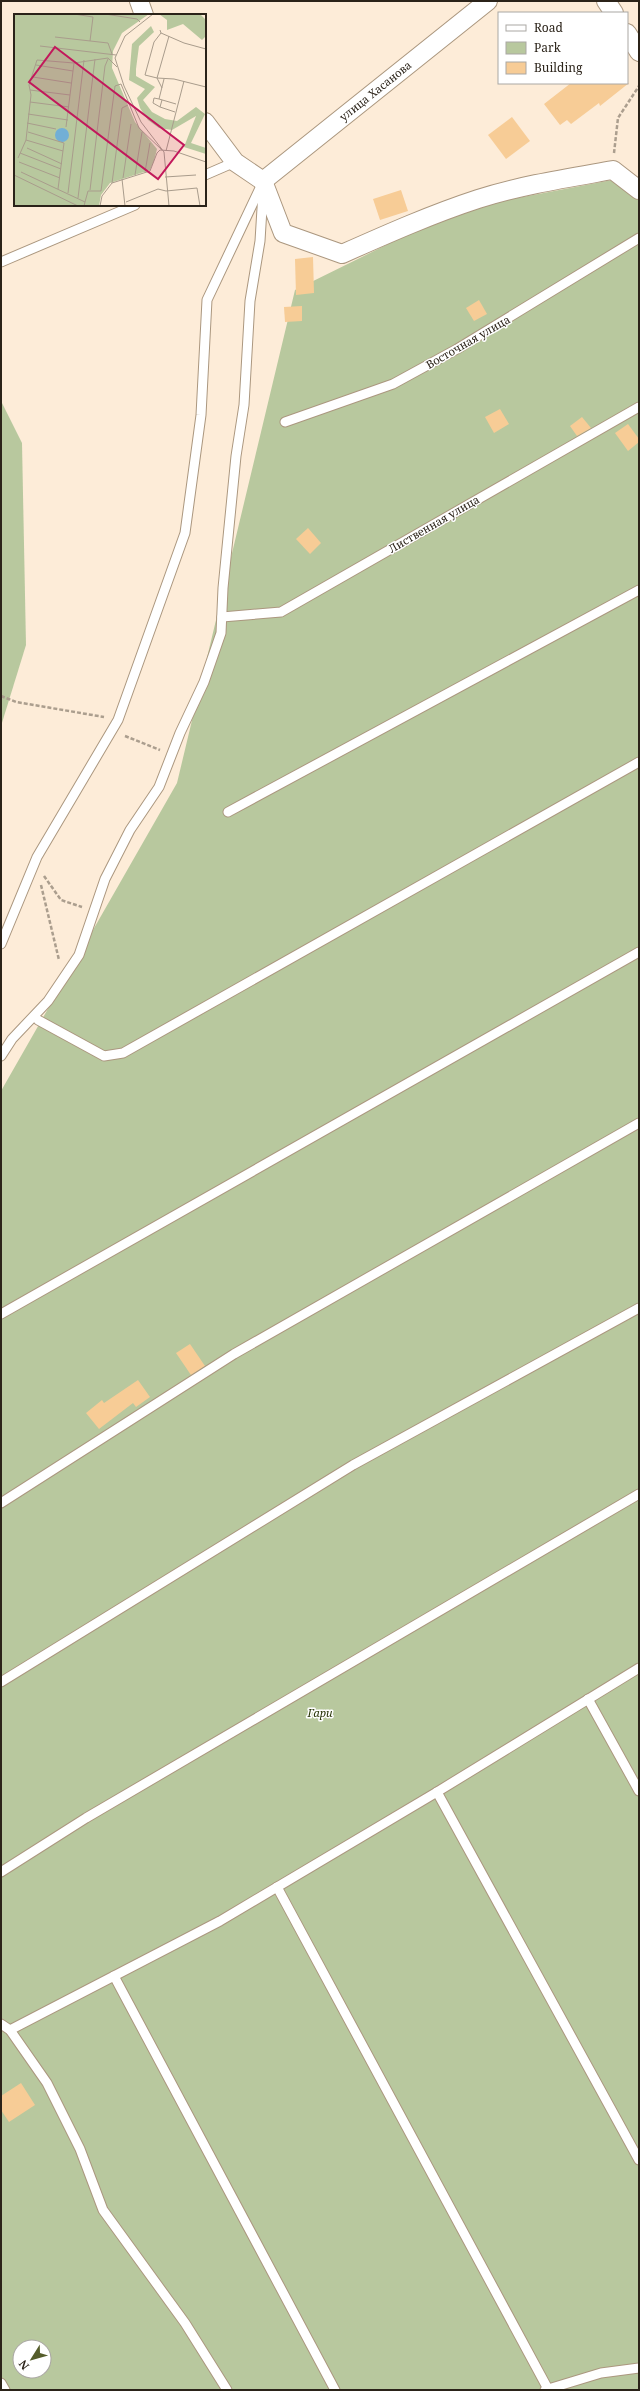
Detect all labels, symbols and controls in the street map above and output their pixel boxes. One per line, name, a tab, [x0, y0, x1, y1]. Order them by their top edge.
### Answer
legend	[498, 12, 628, 84]
inset map	[14, 14, 206, 206]
text: Road	[534, 19, 564, 36]
text: Park	[534, 39, 562, 56]
street label: улица Хасанова	[336, 57, 414, 124]
text: Building	[534, 59, 583, 76]
street label: Восточная улица	[423, 311, 513, 372]
street label: Лиственная улица	[385, 491, 482, 556]
park label: Гари	[307, 1705, 333, 1720]
north arrow	[12, 2339, 52, 2379]
text: N	[15, 2357, 32, 2373]

